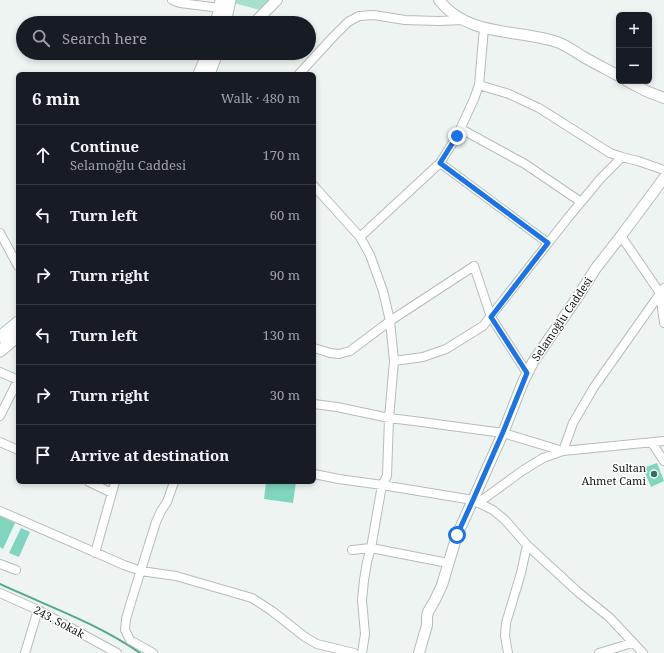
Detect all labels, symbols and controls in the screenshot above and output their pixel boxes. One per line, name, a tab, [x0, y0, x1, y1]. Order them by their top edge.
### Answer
map controls	[616, 12, 652, 84]
button: +	[616, 12, 652, 48]
search box	[16, 16, 316, 60]
icon: search	[30, 27, 52, 49]
text: Search here	[62, 28, 147, 48]
button: −	[616, 48, 652, 84]
text: 6 min	[32, 87, 80, 110]
text: Walk · 480 m	[221, 89, 300, 107]
route end	[448, 127, 466, 145]
text: Continue	[70, 136, 139, 156]
icon: ahead	[32, 144, 54, 166]
text: 170 m	[263, 146, 300, 164]
text: Selamoğlu Caddesi	[70, 156, 186, 174]
icon: left	[32, 204, 54, 226]
text: Turn left	[70, 205, 138, 225]
text: 60 m	[270, 206, 300, 224]
icon: right	[32, 264, 54, 286]
text: Turn right	[70, 265, 149, 285]
text: 90 m	[270, 266, 300, 284]
street label: Selamoğlu Caddesi	[528, 273, 596, 364]
icon: left	[32, 324, 54, 346]
text: Turn left	[70, 325, 138, 345]
text: 130 m	[263, 326, 300, 344]
icon: right	[32, 384, 54, 406]
text: Turn right	[70, 385, 149, 405]
text: 30 m	[270, 386, 300, 404]
icon: arrive	[32, 444, 54, 466]
text: Arrive at destination	[70, 445, 229, 465]
place label: Sultan Ahmet Cami	[581, 460, 646, 488]
marker: Sultan Ahmet Cami	[649, 469, 659, 479]
route start	[448, 526, 466, 544]
street label: 243. Sokak	[31, 602, 88, 641]

